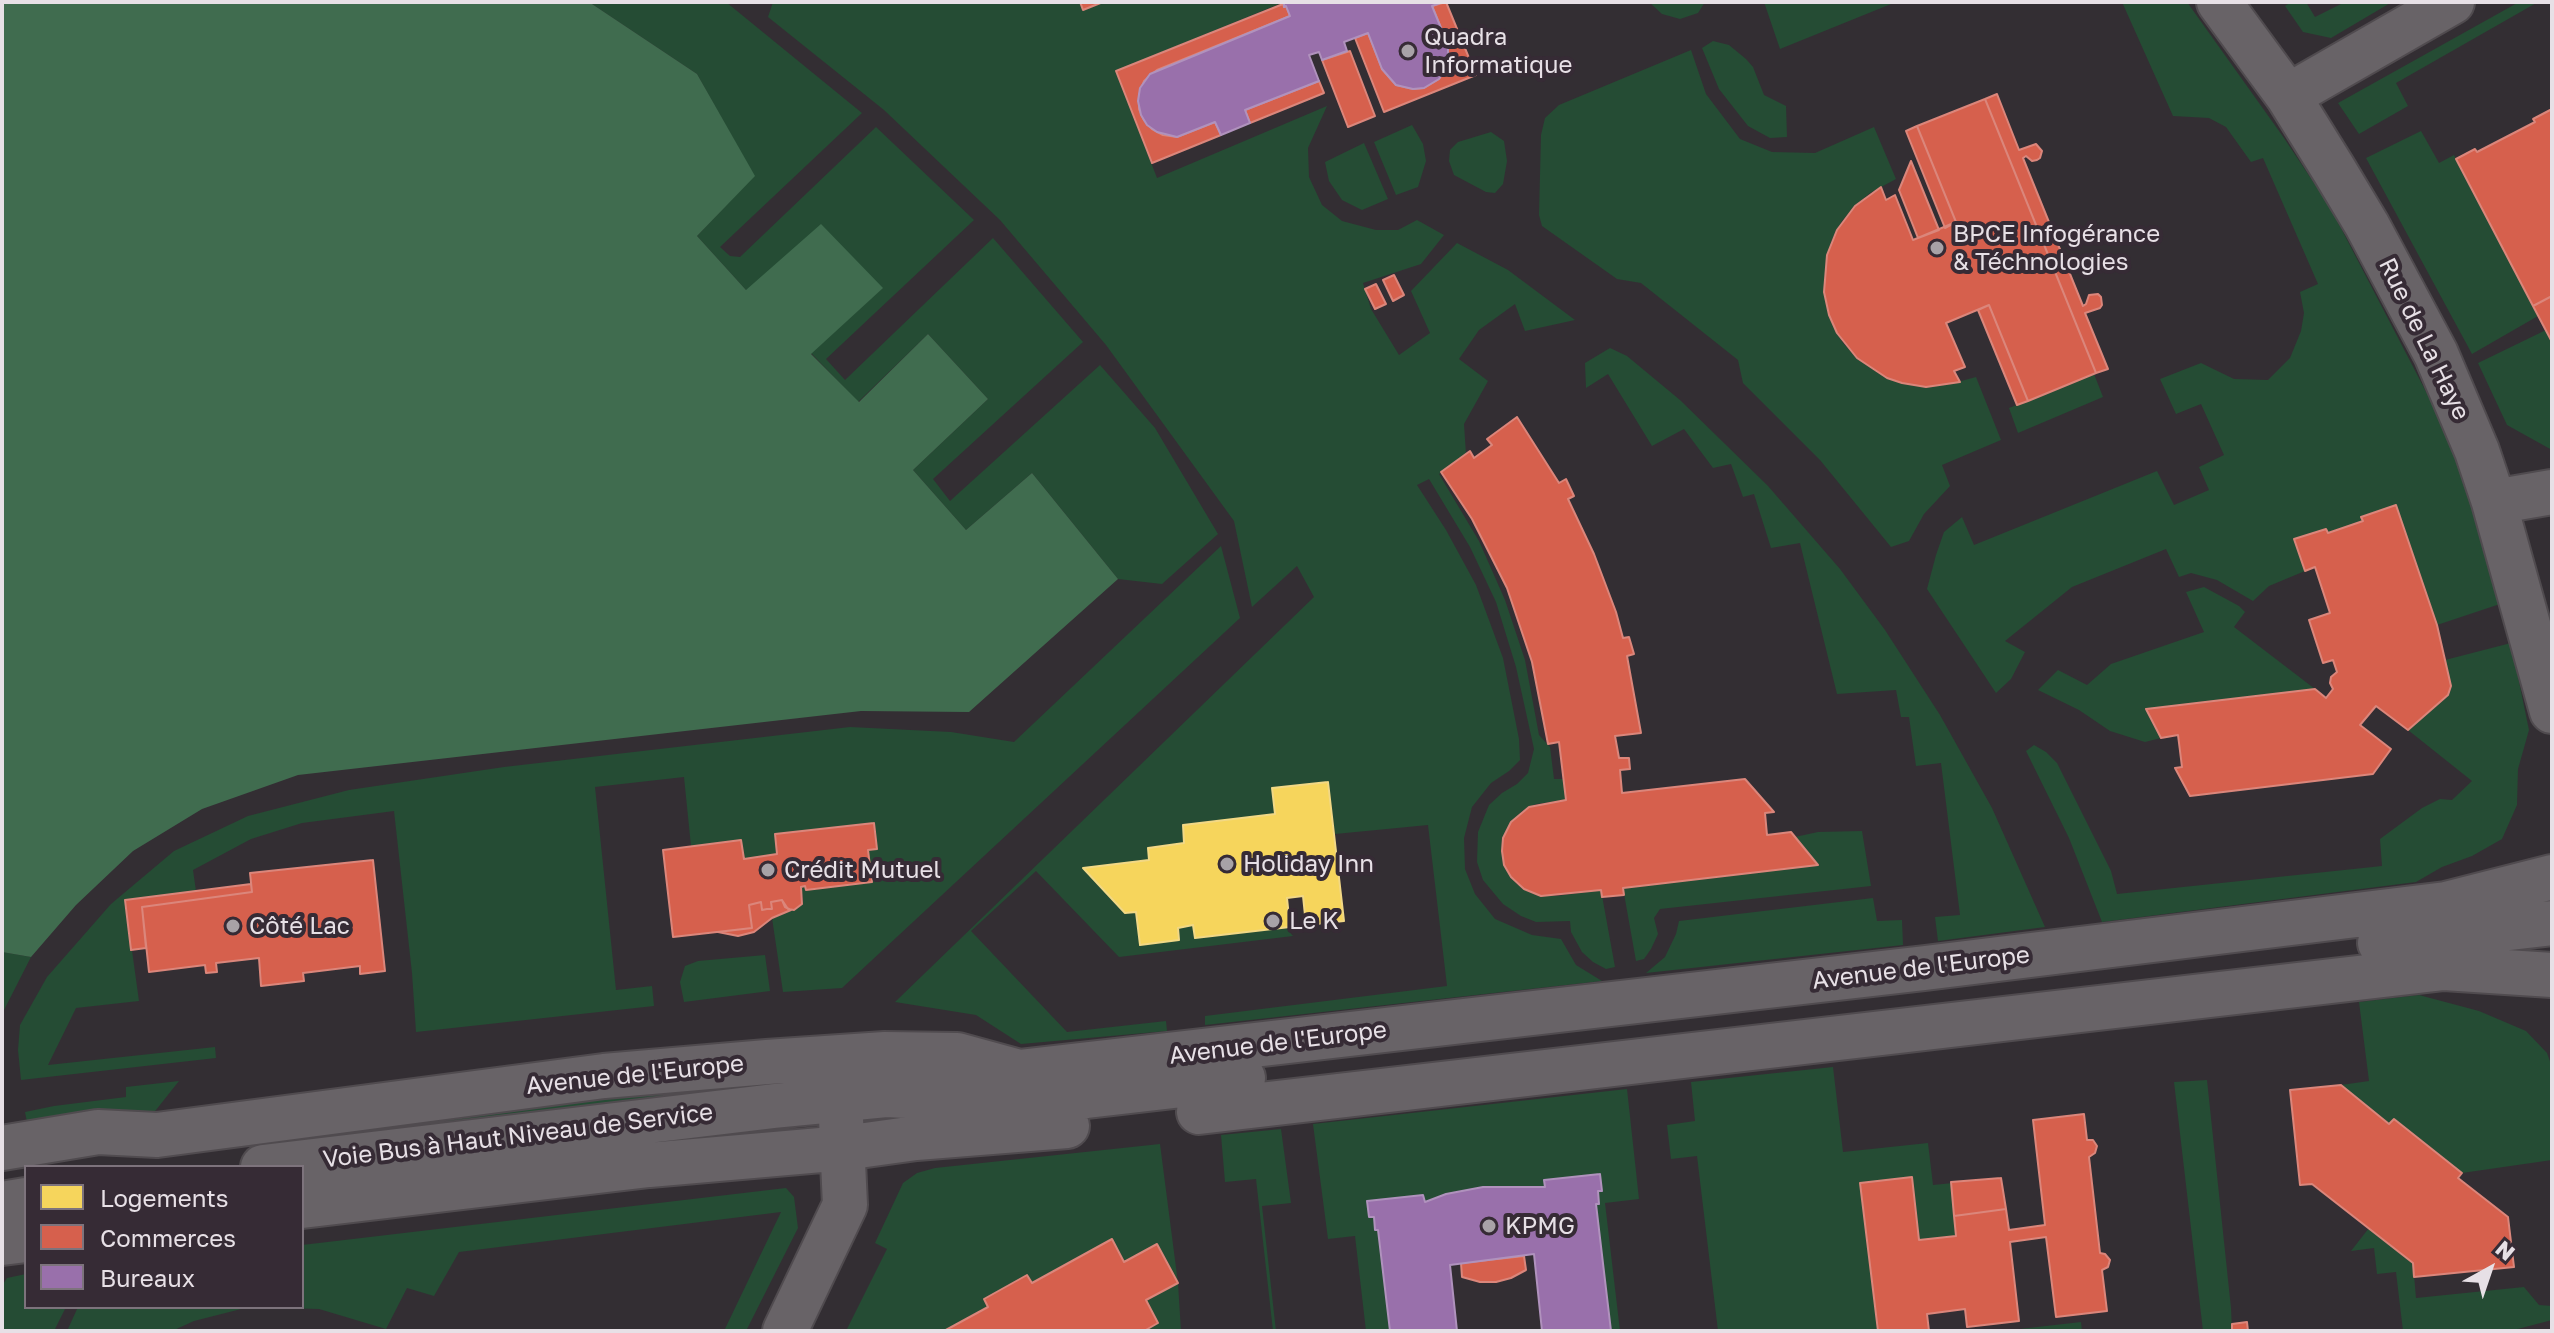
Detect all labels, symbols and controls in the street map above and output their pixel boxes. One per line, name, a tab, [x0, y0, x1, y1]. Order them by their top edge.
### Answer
place label: Quadra Informatique	[1424, 23, 1572, 79]
marker: Quadra Informatique	[1399, 42, 1417, 60]
place label: BPCE Infogérance & Téchnologies	[1953, 220, 2160, 276]
marker: BPCE Infogérance & Téchnologies	[1928, 239, 1946, 257]
street label: Rue de La Haye	[2372, 253, 2476, 425]
place label: Holiday Inn	[1243, 850, 1374, 878]
marker: Holiday Inn	[1218, 855, 1236, 873]
place label: Crédit Mutuel	[784, 856, 941, 884]
marker: Crédit Mutuel	[759, 861, 777, 879]
place label: Le K	[1289, 907, 1339, 935]
place label: Côté Lac	[249, 912, 350, 940]
marker: Le K	[1264, 912, 1282, 930]
marker: Côté Lac	[224, 917, 242, 935]
street label: Avenue de l'Europe	[1811, 940, 2031, 996]
street label: Avenue de l'Europe	[1168, 1015, 1388, 1071]
street label: Avenue de l'Europe	[525, 1049, 745, 1101]
street label: Voie Bus à Haut Niveau de Service	[321, 1098, 715, 1174]
legend	[24, 1165, 304, 1309]
text: Logements	[100, 1183, 229, 1212]
place label: KPMG	[1505, 1212, 1575, 1240]
marker: KPMG	[1480, 1217, 1498, 1235]
text: Commerces	[100, 1223, 236, 1252]
north arrow	[2450, 1229, 2530, 1309]
text: N	[2491, 1235, 2521, 1266]
text: Bureaux	[100, 1263, 195, 1292]

